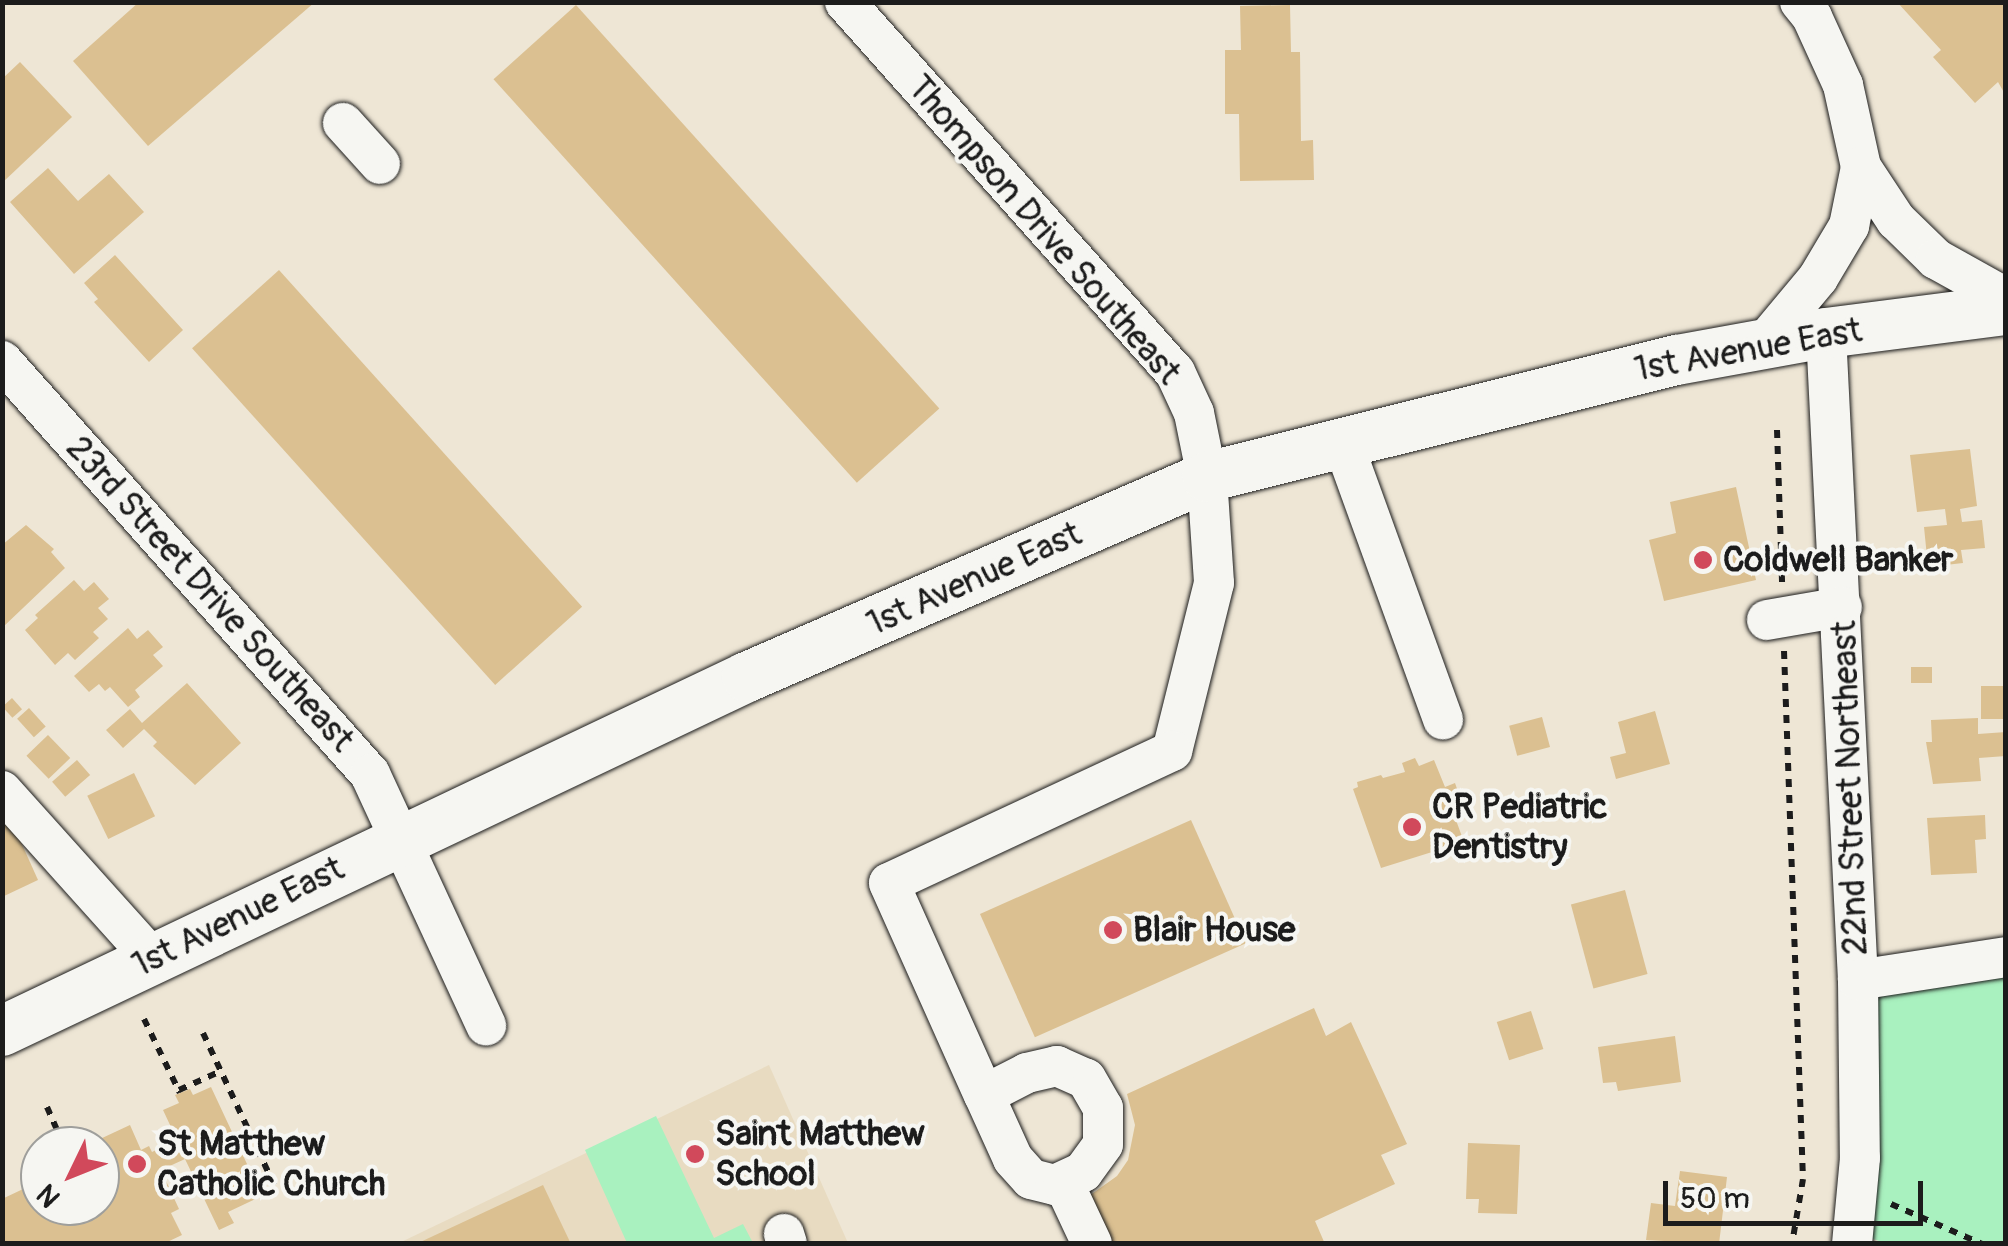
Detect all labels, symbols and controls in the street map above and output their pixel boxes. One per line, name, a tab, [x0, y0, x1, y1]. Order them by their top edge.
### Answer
street label: Thompson Drive Southeast	[898, 67, 1190, 393]
street label: 1st Avenue East	[1631, 309, 1865, 391]
street label: 23rd Street Drive Southeast	[57, 428, 363, 760]
street label: 1st Avenue East	[860, 513, 1088, 645]
place label: Coldwell Banker	[1723, 539, 1953, 581]
marker: Coldwell Banker	[1692, 549, 1714, 571]
street label: 22nd Street Northeast	[1823, 620, 1877, 956]
place label: CR Pediatric Dentistry	[1432, 786, 1607, 868]
marker: CR Pediatric Dentistry	[1401, 816, 1423, 838]
street label: 1st Avenue East	[125, 848, 351, 986]
place label: Blair House	[1133, 909, 1295, 951]
marker: Blair House	[1102, 919, 1124, 941]
place label: Saint Matthew School	[715, 1113, 925, 1195]
place label: St Matthew Catholic Church	[157, 1123, 385, 1205]
north arrow	[20, 1126, 120, 1226]
marker: Saint Matthew School	[684, 1143, 706, 1165]
marker: St Matthew Catholic Church	[126, 1153, 148, 1175]
scale bar	[1668, 1161, 1928, 1223]
text: N	[30, 1177, 68, 1214]
text: 50 m	[1680, 1180, 1750, 1217]

